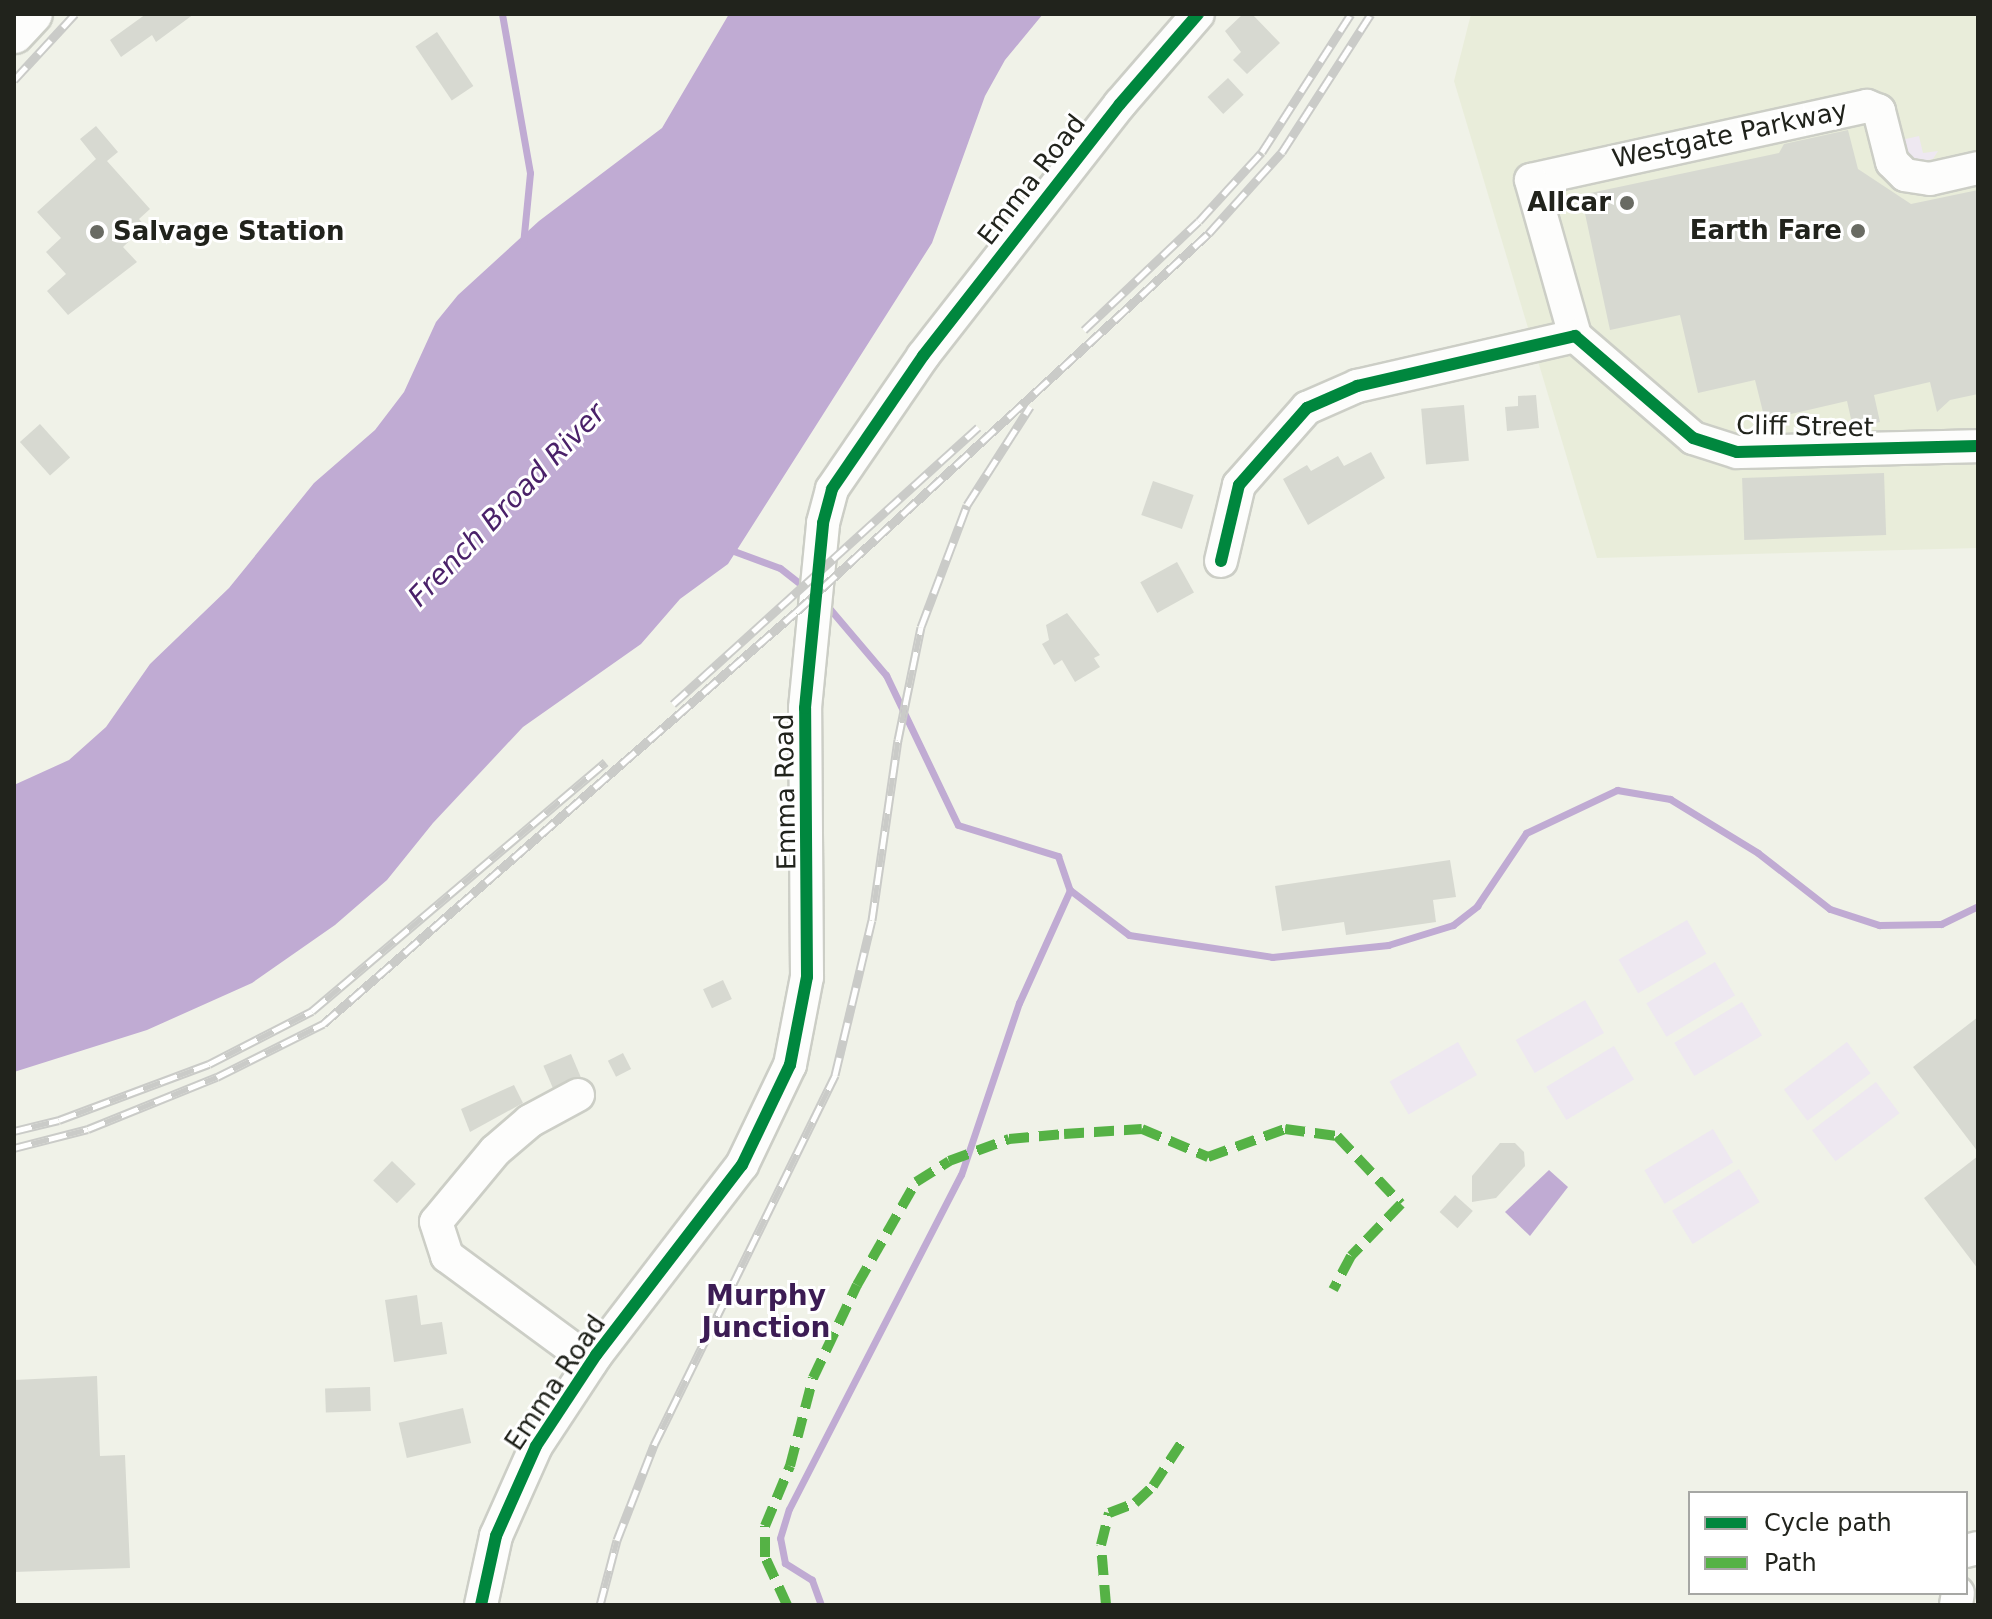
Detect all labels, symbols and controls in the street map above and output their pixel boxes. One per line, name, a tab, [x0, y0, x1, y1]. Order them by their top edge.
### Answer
street label: Westgate Parkway	[1610, 95, 1850, 175]
street label: Emma Road	[972, 109, 1092, 251]
place label: Allcar	[1527, 187, 1611, 219]
marker: Allcar	[1618, 194, 1636, 212]
place label: Earth Fare	[1690, 215, 1842, 247]
place label: Salvage Station	[113, 216, 344, 248]
marker: Earth Fare	[1849, 222, 1867, 240]
marker: Salvage Station	[88, 223, 106, 241]
water label: French Broad River	[402, 397, 612, 613]
street label: Cliff Street	[1736, 410, 1874, 444]
street label: Emma Road	[769, 713, 803, 871]
district label: Murphy Junction	[701, 1279, 831, 1345]
street label: Emma Road	[499, 1309, 613, 1457]
legend	[1688, 1491, 1968, 1595]
text: Cycle path	[1764, 1509, 1892, 1537]
text: Path	[1764, 1549, 1817, 1577]

